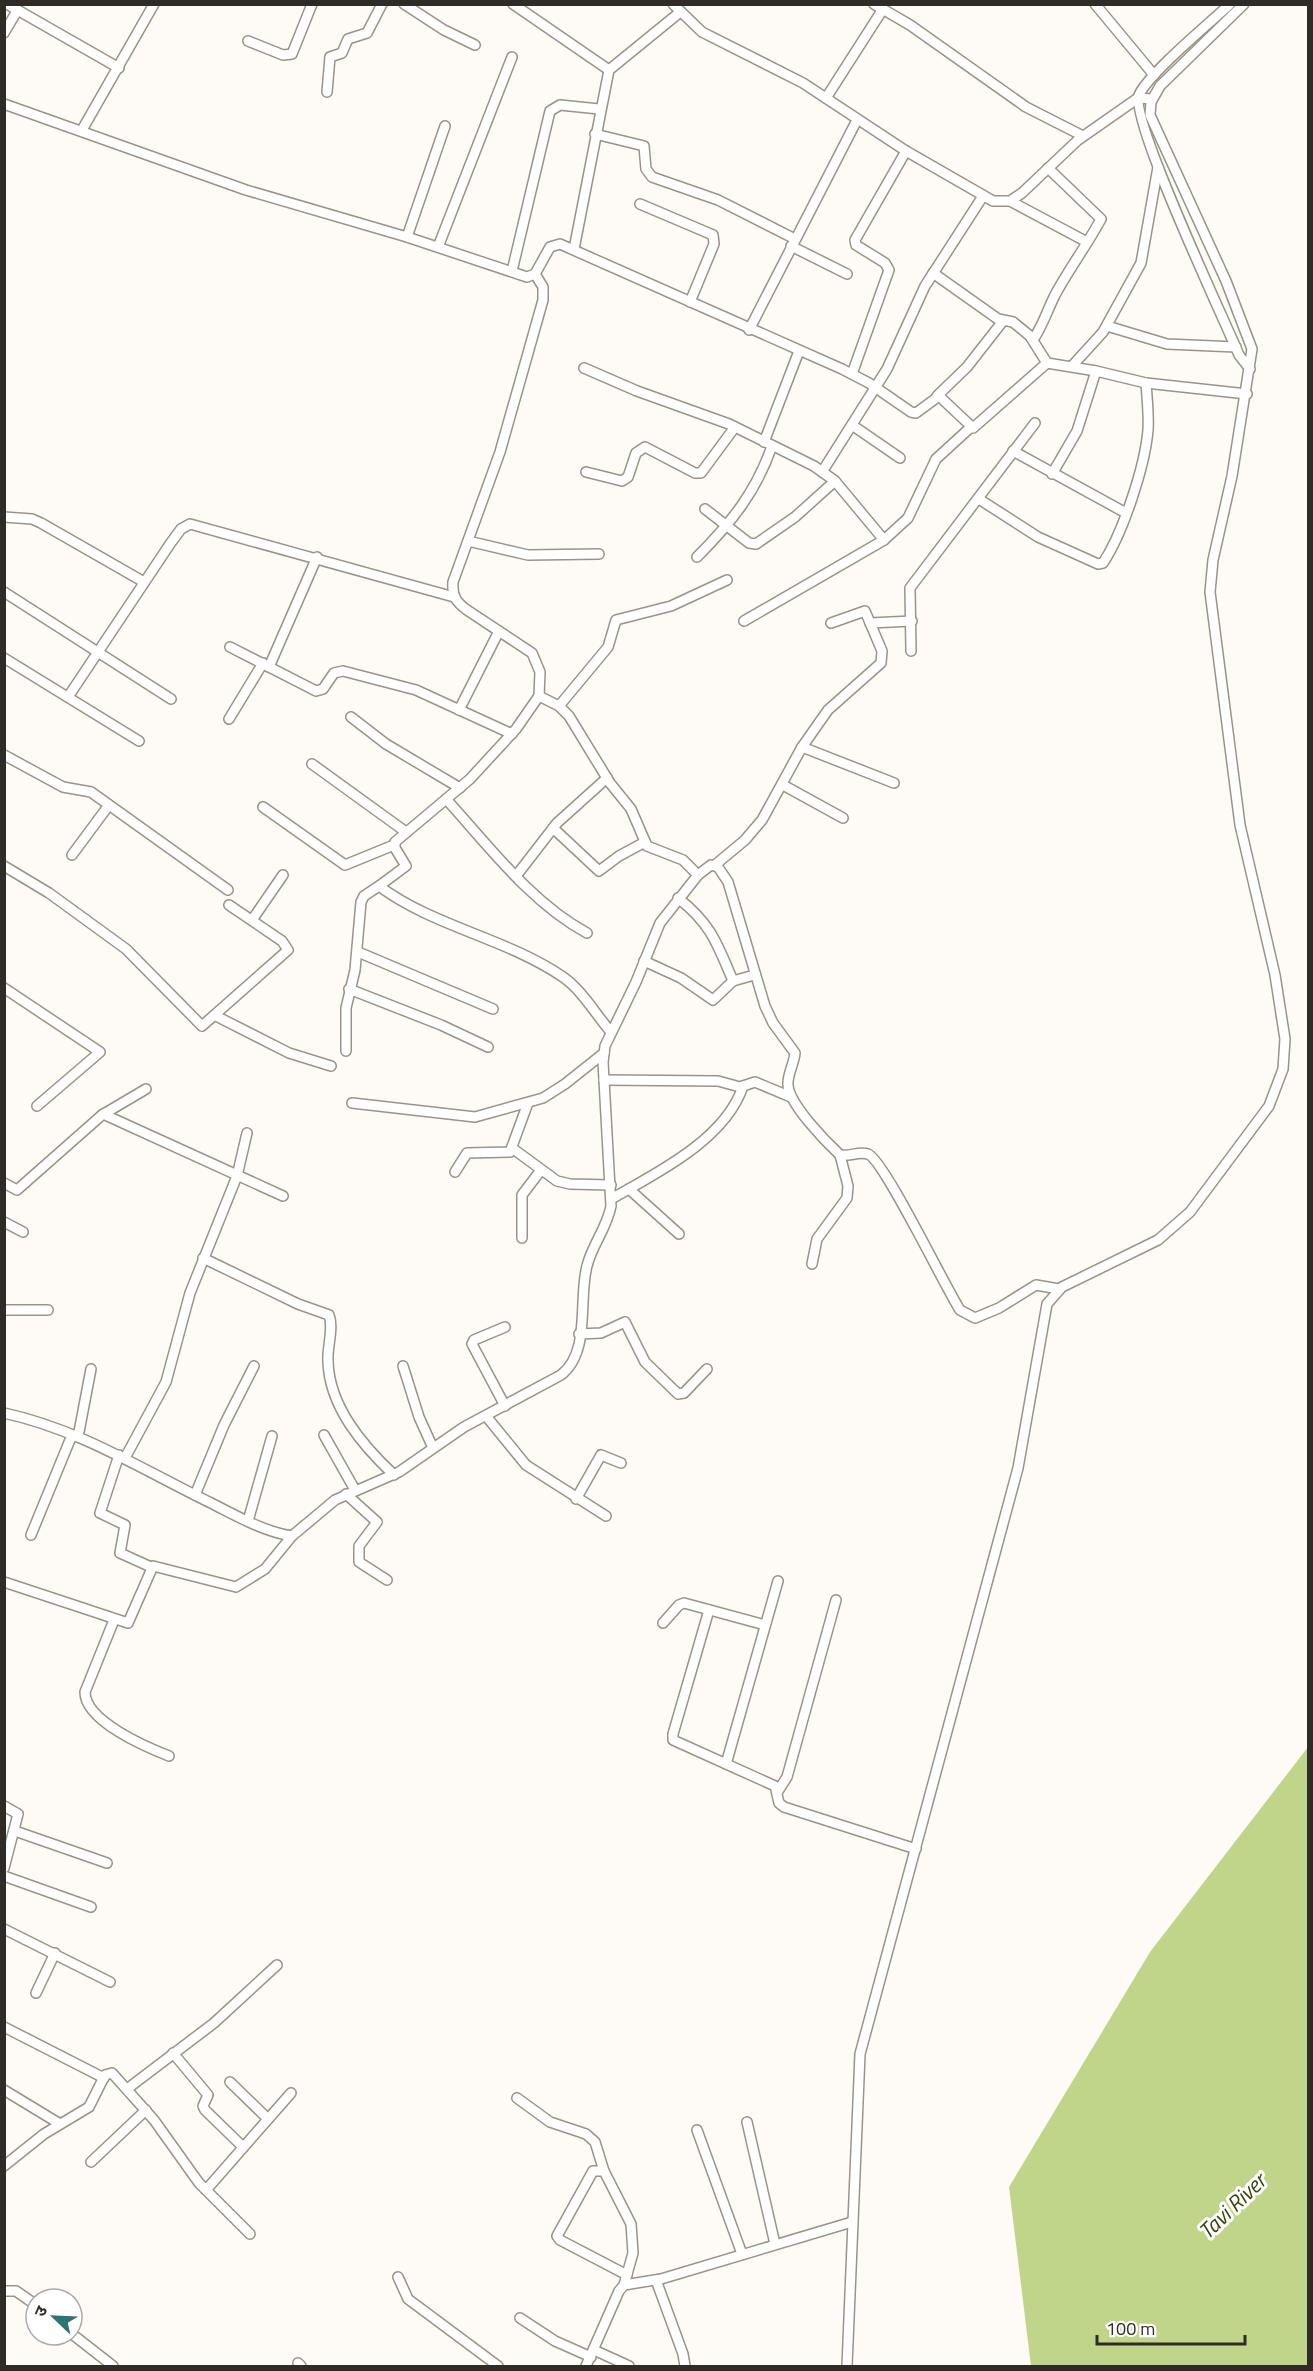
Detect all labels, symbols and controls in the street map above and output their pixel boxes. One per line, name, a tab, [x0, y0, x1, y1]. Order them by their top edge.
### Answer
water label: Tavi River	[1190, 2163, 1276, 2247]
north arrow	[24, 2287, 84, 2347]
text: उ	[27, 2302, 53, 2320]
scale bar	[1097, 2308, 1246, 2346]
text: 100 m	[1106, 2315, 1155, 2342]

